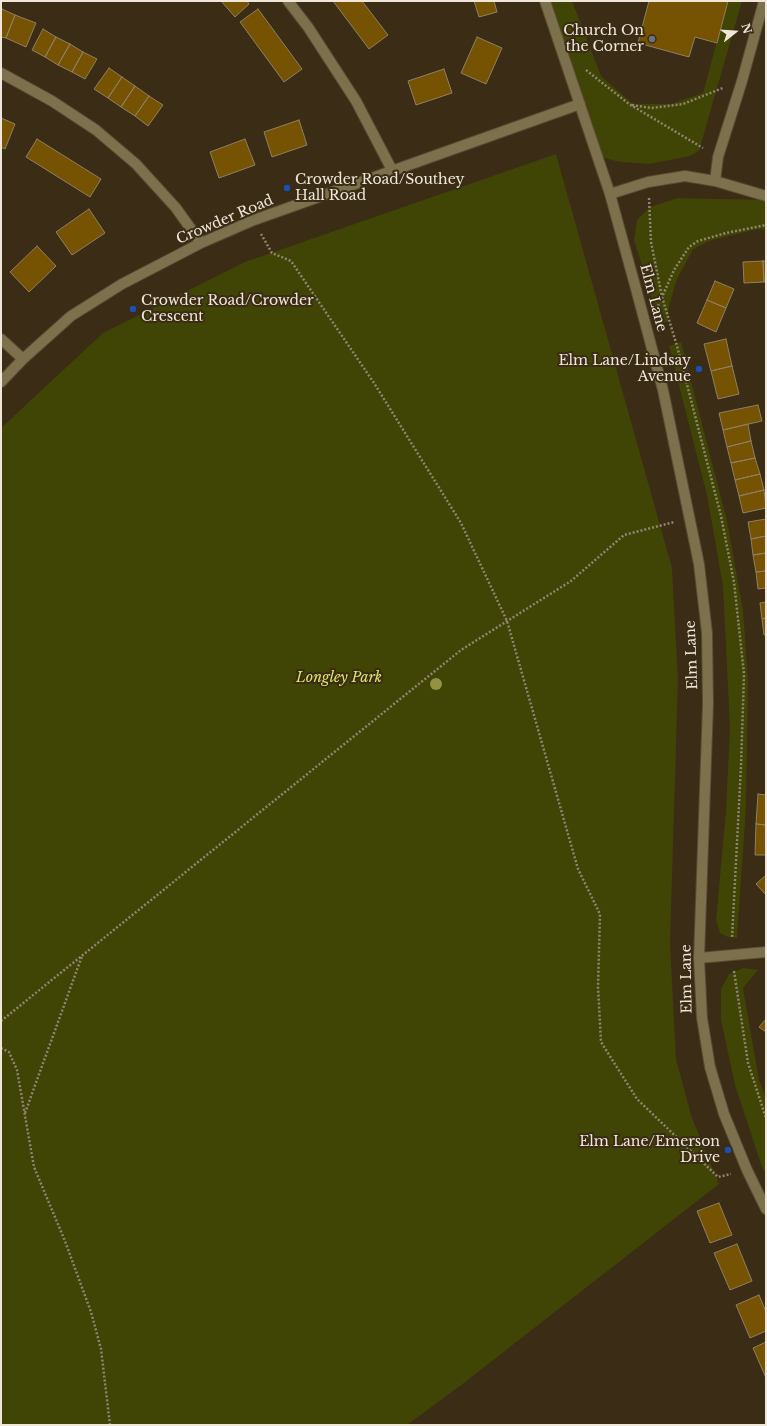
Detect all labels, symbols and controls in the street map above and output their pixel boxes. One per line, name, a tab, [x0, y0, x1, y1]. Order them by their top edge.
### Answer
north arrow	[715, 12, 755, 52]
text: N	[738, 21, 755, 35]
place label: Church On the Corner	[563, 23, 644, 56]
marker: Church On the Corner	[647, 34, 657, 44]
place label: Crowder Road/Southey Hall Road	[295, 172, 464, 204]
marker: Crowder Road/Southey Hall Road	[282, 183, 292, 193]
street label: Crowder Road	[174, 192, 276, 248]
street label: Elm Lane	[636, 262, 670, 334]
place label: Crowder Road/Crowder Crescent	[141, 293, 314, 326]
marker: Crowder Road/Crowder Crescent	[128, 304, 138, 314]
place label: Elm Lane/Lindsay Avenue	[558, 353, 691, 386]
marker: Elm Lane/Lindsay Avenue	[694, 364, 704, 374]
street label: Elm Lane	[682, 620, 702, 690]
park label: Longley Park	[296, 670, 382, 686]
street label: Elm Lane	[678, 944, 696, 1014]
place label: Elm Lane/Emerson Drive	[579, 1134, 720, 1166]
marker: Elm Lane/Emerson Drive	[723, 1145, 733, 1155]

